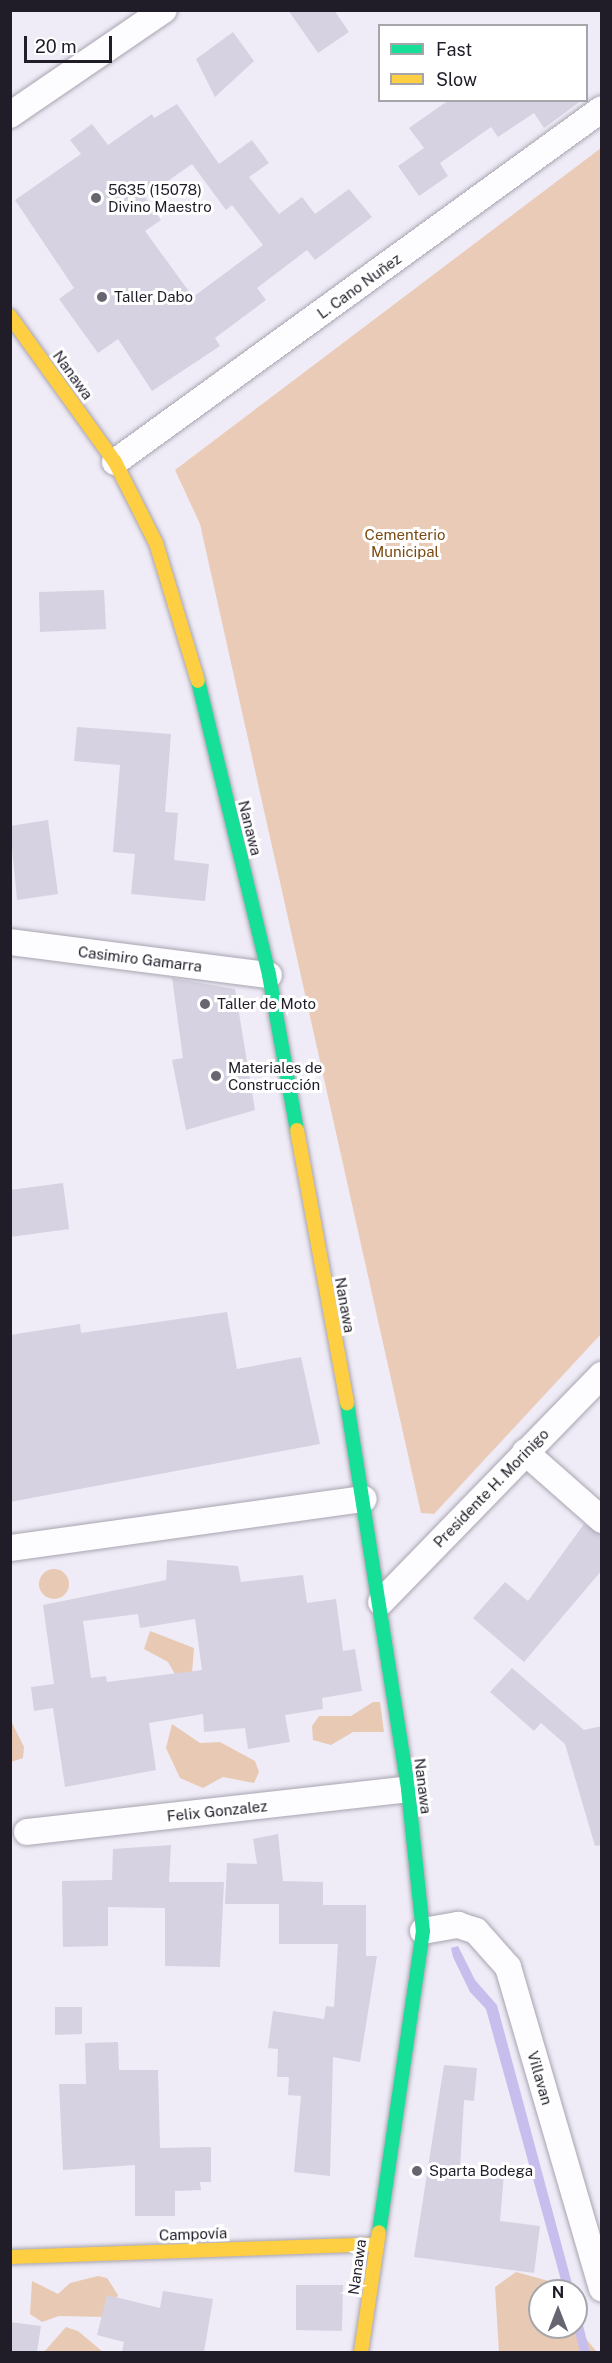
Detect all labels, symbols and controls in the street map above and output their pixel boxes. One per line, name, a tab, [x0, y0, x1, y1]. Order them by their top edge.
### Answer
scale bar	[27, 24, 116, 62]
legend	[378, 24, 588, 102]
text: 20 m	[35, 36, 77, 57]
text: Fast	[436, 39, 472, 60]
text: Slow	[436, 69, 477, 90]
place label: 5635 (15078) Divino Maestro	[108, 180, 212, 215]
marker: 5635 (15078) Divino Maestro	[89, 191, 103, 205]
street label: L. Cano Nuñez	[314, 250, 404, 322]
place label: Taller Dabo	[114, 288, 193, 306]
marker: Taller Dabo	[95, 290, 109, 304]
street label: Nanawa	[49, 347, 97, 403]
park label: Cementerio Municipal	[365, 525, 445, 560]
street label: Nanawa	[234, 799, 266, 857]
street label: Casimiro Gamarra	[77, 942, 203, 976]
place label: Taller de Moto	[217, 995, 316, 1013]
marker: Taller de Moto	[198, 997, 212, 1011]
place label: Materiales de Construcción	[228, 1058, 323, 1093]
marker: Materiales de Construcción	[209, 1069, 223, 1083]
street label: Nanawa	[331, 1276, 359, 1334]
street label: Presidente H. Morinigo	[430, 1425, 552, 1551]
street label: Nanawa	[411, 1757, 435, 1815]
street label: Felix Gonzalez	[166, 1797, 268, 1825]
street label: Villavan	[524, 2049, 556, 2107]
place label: Sparta Bodega	[429, 2162, 533, 2180]
marker: Sparta Bodega	[410, 2164, 424, 2178]
street label: Campovía	[159, 2224, 227, 2244]
street label: Nanawa	[344, 2238, 370, 2296]
north arrow	[528, 2279, 588, 2339]
text: N	[552, 2283, 564, 2302]

